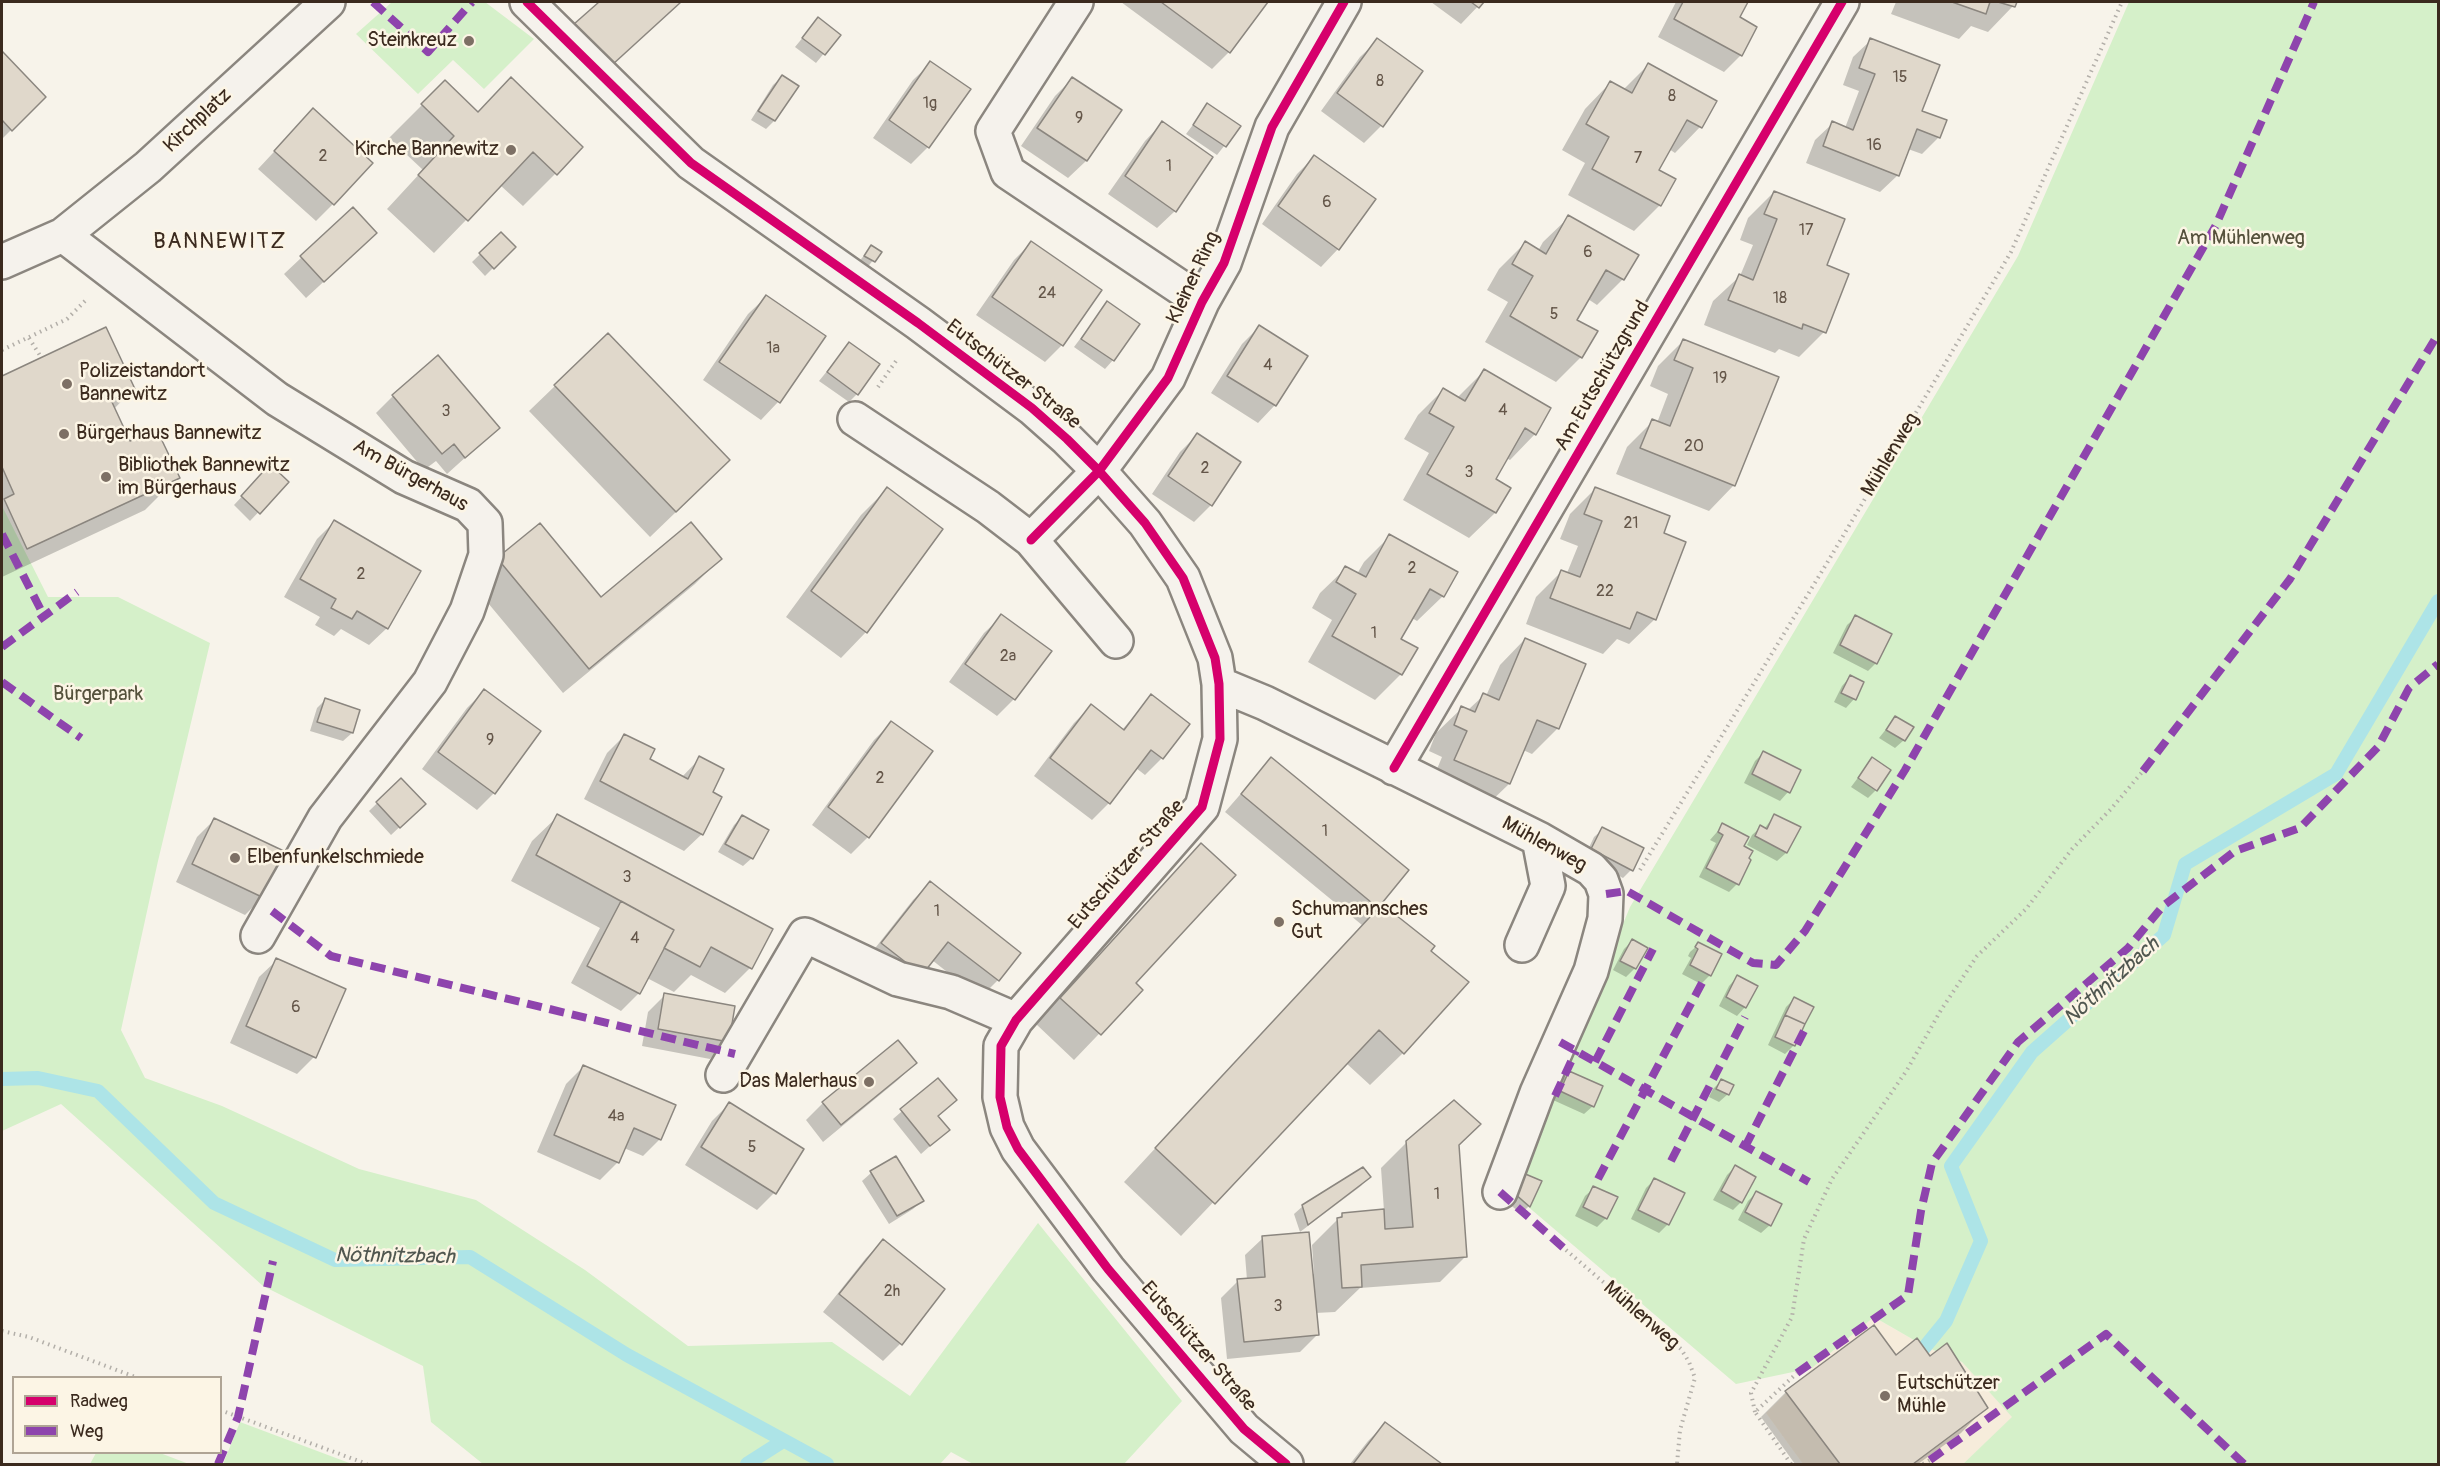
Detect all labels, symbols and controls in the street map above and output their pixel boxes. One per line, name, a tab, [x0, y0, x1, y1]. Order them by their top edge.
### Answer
place label: Steinkreuz	[367, 29, 457, 53]
marker: Steinkreuz	[462, 34, 476, 48]
house number: 15	[1893, 68, 1907, 88]
house number: 8	[1376, 72, 1384, 92]
street label: Kirchplatz	[159, 84, 237, 158]
house number: 8	[1668, 87, 1676, 107]
house number: 1g	[923, 94, 937, 114]
house number: 9	[1075, 109, 1083, 129]
house number: 16	[1866, 136, 1882, 156]
place label: Kirche Bannewitz	[354, 138, 499, 162]
marker: Kirche Bannewitz	[504, 143, 518, 157]
house number: 2	[319, 147, 327, 167]
house number: 7	[1634, 149, 1642, 169]
house number: 1	[1166, 157, 1172, 177]
house number: 6	[1322, 193, 1332, 213]
house number: 17	[1799, 221, 1813, 241]
park label: Am Mühlenweg	[2177, 227, 2305, 251]
street label: Kleiner Ring	[1162, 228, 1226, 328]
district label: BANNEWITZ	[153, 229, 287, 255]
house number: 6	[1583, 243, 1593, 263]
house number: 24	[1038, 284, 1056, 304]
house number: 18	[1773, 289, 1787, 309]
street label: Am Eutschützgrund	[1550, 297, 1656, 455]
house number: 5	[1550, 305, 1558, 325]
street label: Eutschützer Straße	[941, 315, 1085, 435]
house number: 1a	[766, 339, 780, 359]
house number: 4	[1263, 356, 1273, 376]
place label: Polizeistandort Bannewitz	[79, 360, 205, 407]
house number: 19	[1713, 369, 1727, 389]
marker: Polizeistandort Bannewitz	[60, 377, 74, 391]
house number: 4	[1498, 401, 1508, 421]
house number: 3	[442, 402, 450, 422]
street label: Mühlenweg	[1857, 409, 1925, 501]
place label: Bürgerhaus Bannewitz	[76, 422, 262, 446]
marker: Bürgerhaus Bannewitz	[57, 427, 71, 441]
street label: Am Bürgerhaus	[348, 435, 472, 517]
house number: 20	[1684, 437, 1704, 457]
place label: Bibliothek Bannewitz im Bürgerhaus	[118, 454, 290, 501]
house number: 2	[1201, 459, 1209, 479]
house number: 3	[1465, 463, 1473, 483]
marker: Bibliothek Bannewitz im Bürgerhaus	[99, 470, 113, 484]
house number: 21	[1623, 514, 1639, 534]
house number: 2	[1408, 559, 1416, 579]
house number: 2	[357, 565, 365, 585]
house number: 22	[1596, 582, 1614, 602]
house number: 1	[1371, 624, 1377, 644]
house number: 2a	[1000, 647, 1016, 667]
park label: Bürgerpark	[53, 683, 143, 707]
house number: 9	[486, 731, 494, 751]
house number: 2	[876, 769, 884, 789]
street label: Eutschützer Straße	[1064, 795, 1190, 935]
street label: Mühlenweg	[1497, 812, 1591, 878]
house number: 1	[1322, 822, 1328, 842]
place label: Elbenfunkelschmiede	[247, 846, 424, 870]
marker: Elbenfunkelschmiede	[228, 851, 242, 865]
house number: 3	[623, 868, 631, 888]
place label: Schumannsches Gut	[1291, 898, 1428, 945]
house number: 1	[934, 902, 940, 922]
marker: Schumannsches Gut	[1272, 915, 1286, 929]
house number: 4	[630, 929, 640, 949]
water label: Nöthnitzbach	[2059, 933, 2165, 1031]
house number: 6	[291, 998, 301, 1018]
place label: Das Malerhaus	[739, 1070, 857, 1094]
marker: Das Malerhaus	[862, 1075, 876, 1089]
house number: 4a	[608, 1107, 624, 1127]
house number: 5	[748, 1138, 756, 1158]
house number: 1	[1434, 1185, 1440, 1205]
water label: Nöthnitzbach	[335, 1243, 455, 1271]
street label: Mühlenweg	[1598, 1276, 1684, 1356]
street label: Eutschützer Straße	[1135, 1277, 1261, 1417]
house number: 2h	[884, 1282, 900, 1302]
house number: 3	[1274, 1297, 1282, 1317]
place label: Eutschützer Mühle	[1897, 1372, 2000, 1419]
legend	[12, 1376, 222, 1454]
marker: Eutschützer Mühle	[1878, 1389, 1892, 1403]
text: Radweg	[70, 1390, 128, 1413]
text: Weg	[70, 1420, 103, 1443]

